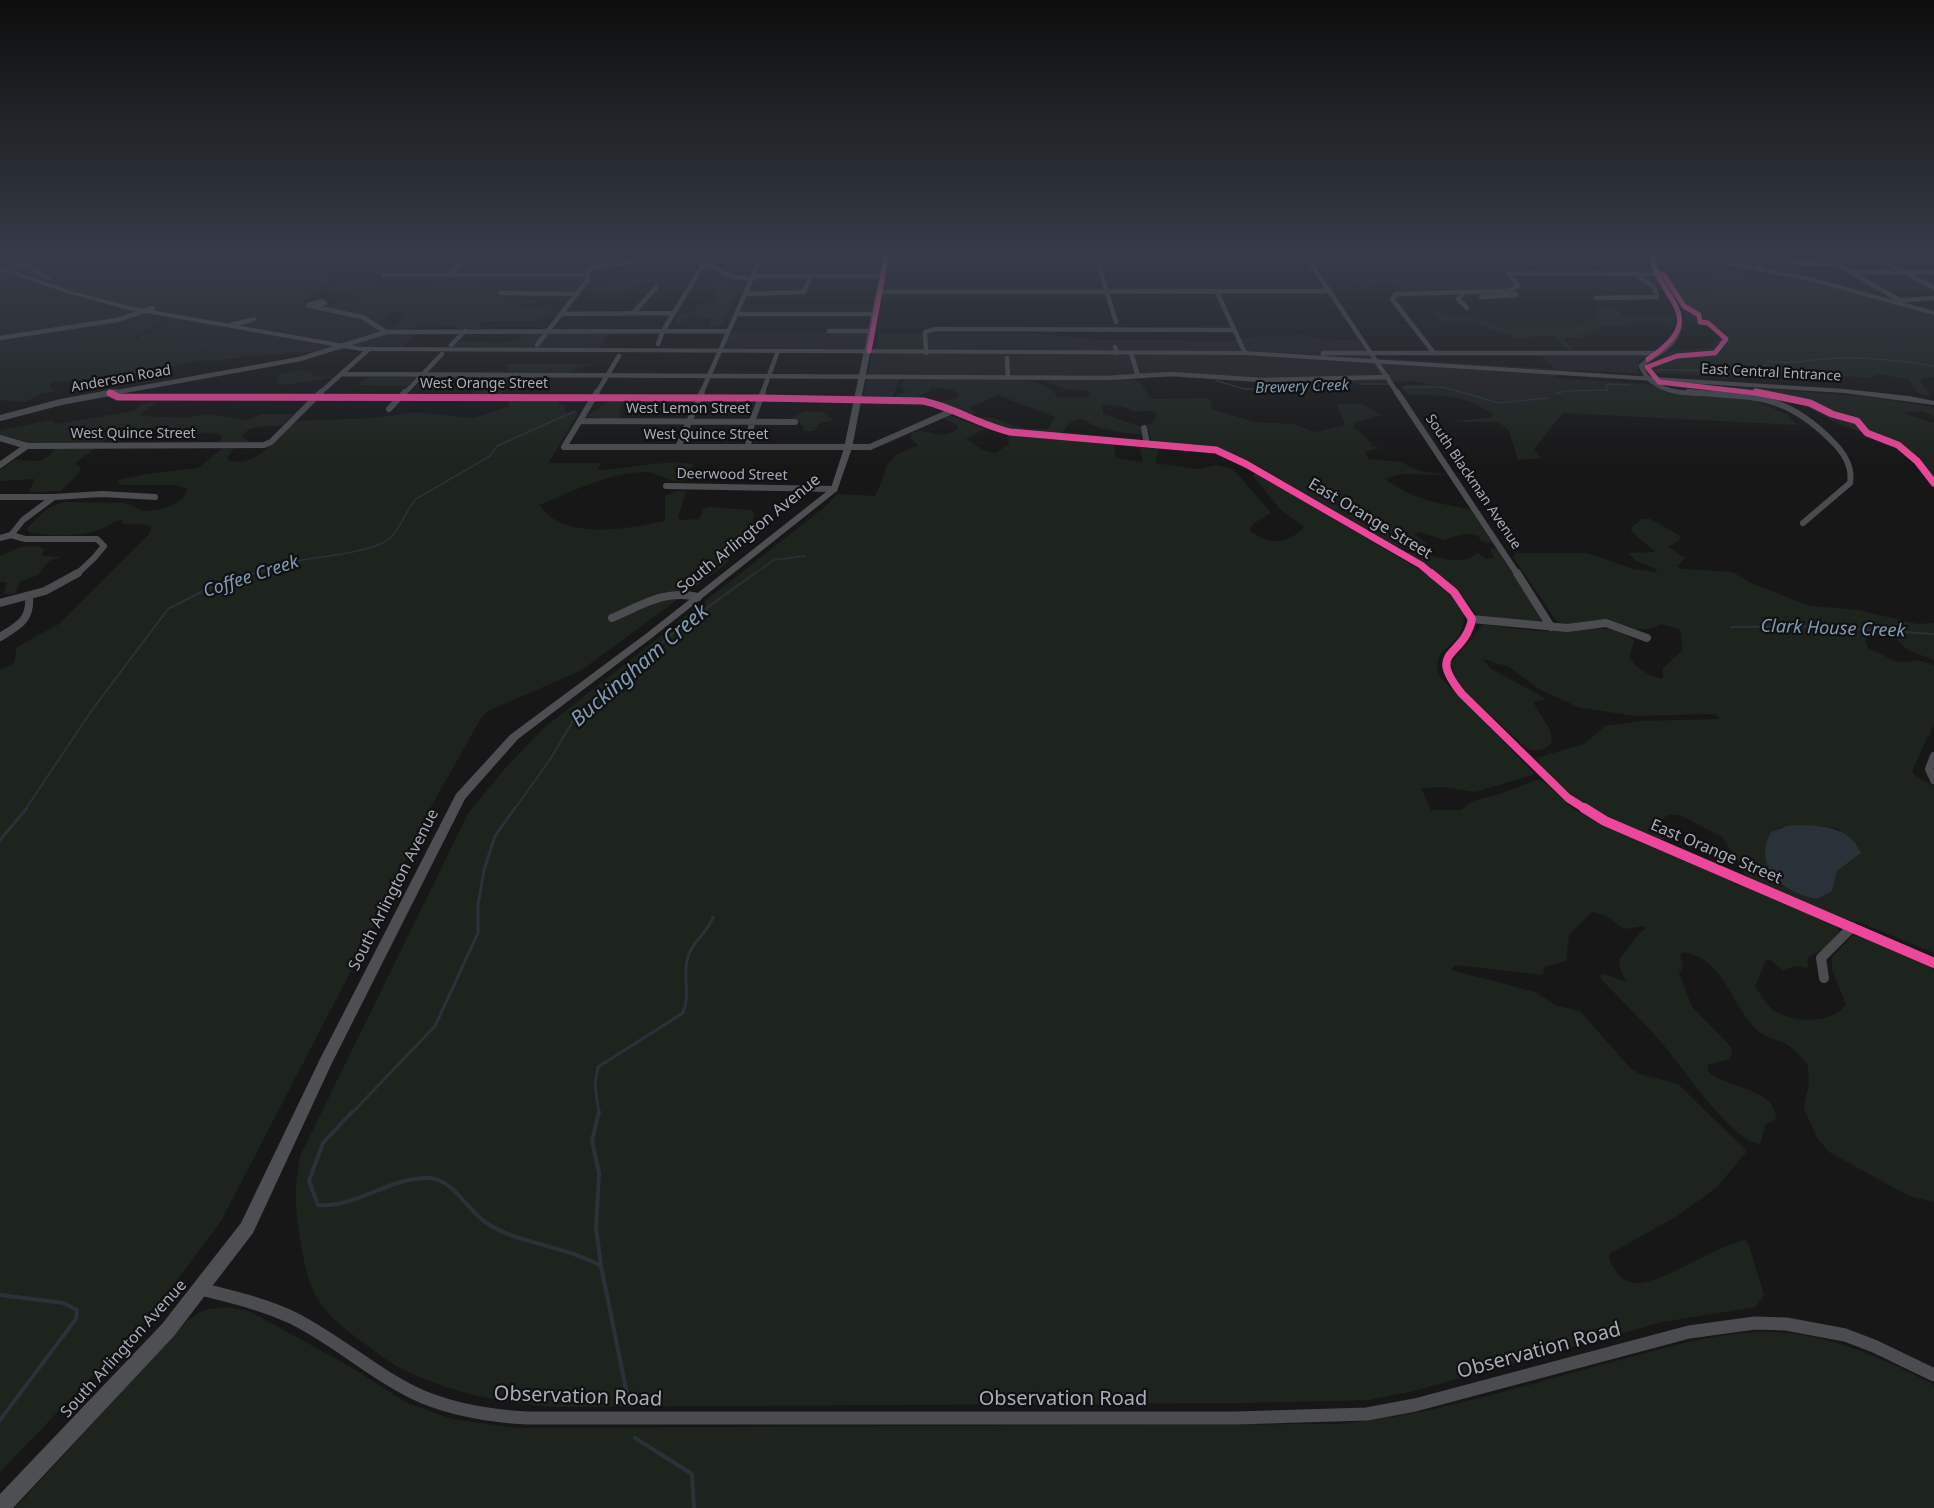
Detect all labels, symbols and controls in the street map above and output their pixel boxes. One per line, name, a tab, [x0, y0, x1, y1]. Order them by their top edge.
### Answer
street label: East Central Entrance	[1701, 361, 1841, 385]
street label: Anderson Road	[70, 362, 172, 396]
street label: West Orange Street	[420, 376, 548, 392]
water label: Brewery Creek	[1255, 376, 1349, 398]
street label: West Lemon Street	[626, 401, 750, 417]
street label: South Blackman Avenue	[1421, 411, 1525, 553]
street label: West Quince Street	[70, 426, 196, 442]
street label: West Quince Street	[643, 427, 769, 443]
street label: Deerwood Street	[676, 466, 788, 484]
street label: South Arlington Avenue	[674, 470, 824, 598]
street label: East Orange Street	[1305, 475, 1435, 563]
water label: Coffee Creek	[201, 551, 301, 603]
water label: Buckingham Creek	[566, 599, 714, 733]
water label: Clark House Creek	[1760, 616, 1906, 642]
street label: South Arlington Avenue	[345, 806, 443, 974]
street label: East Orange Street	[1647, 816, 1785, 888]
street label: South Arlington Avenue	[57, 1276, 191, 1422]
street label: Observation Road	[1455, 1318, 1623, 1384]
street label: Observation Road	[493, 1382, 663, 1412]
street label: Observation Road	[979, 1387, 1147, 1411]

